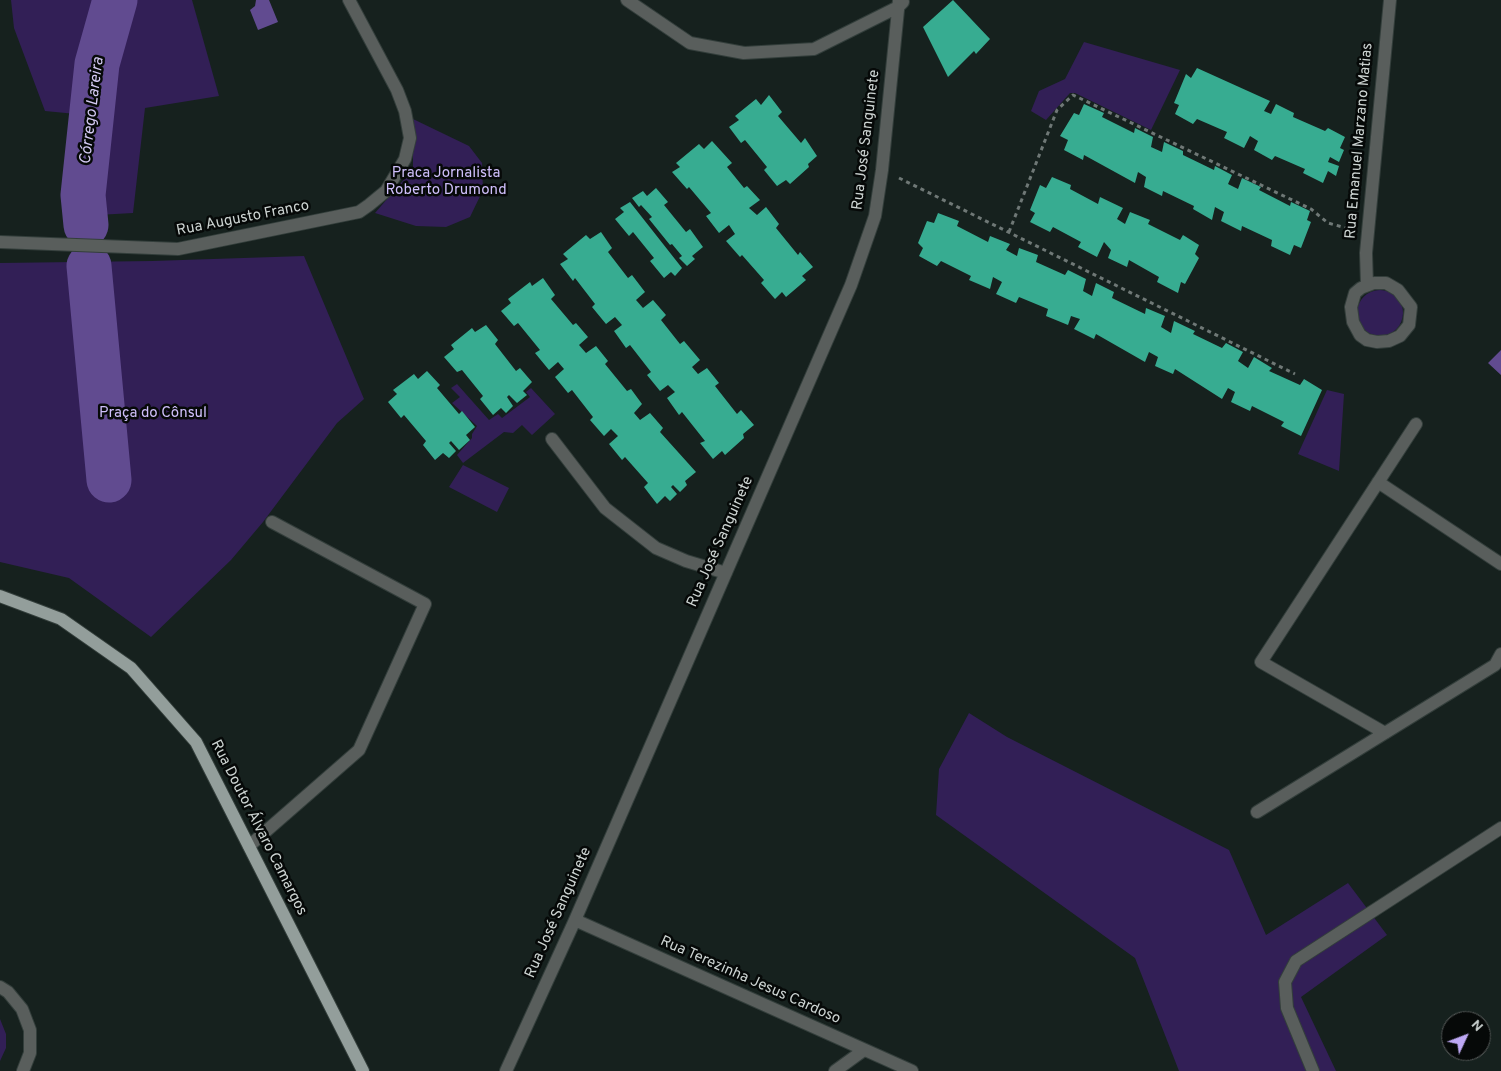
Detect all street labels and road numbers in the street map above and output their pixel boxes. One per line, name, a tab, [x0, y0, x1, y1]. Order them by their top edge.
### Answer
street label: Rua Emanuel Marzano Matias	[1342, 42, 1378, 240]
street label: Rua José Sanguinete	[849, 69, 885, 211]
street label: Rua Augusto Franco	[175, 197, 311, 241]
street label: Rua José Sanguinete	[684, 474, 758, 610]
street label: Rua Doutor Álvaro Camargos	[206, 737, 310, 919]
street label: Rua José Sanguinete	[522, 845, 596, 981]
street label: Rua Terezinha Jesus Cardoso	[657, 933, 843, 1029]

